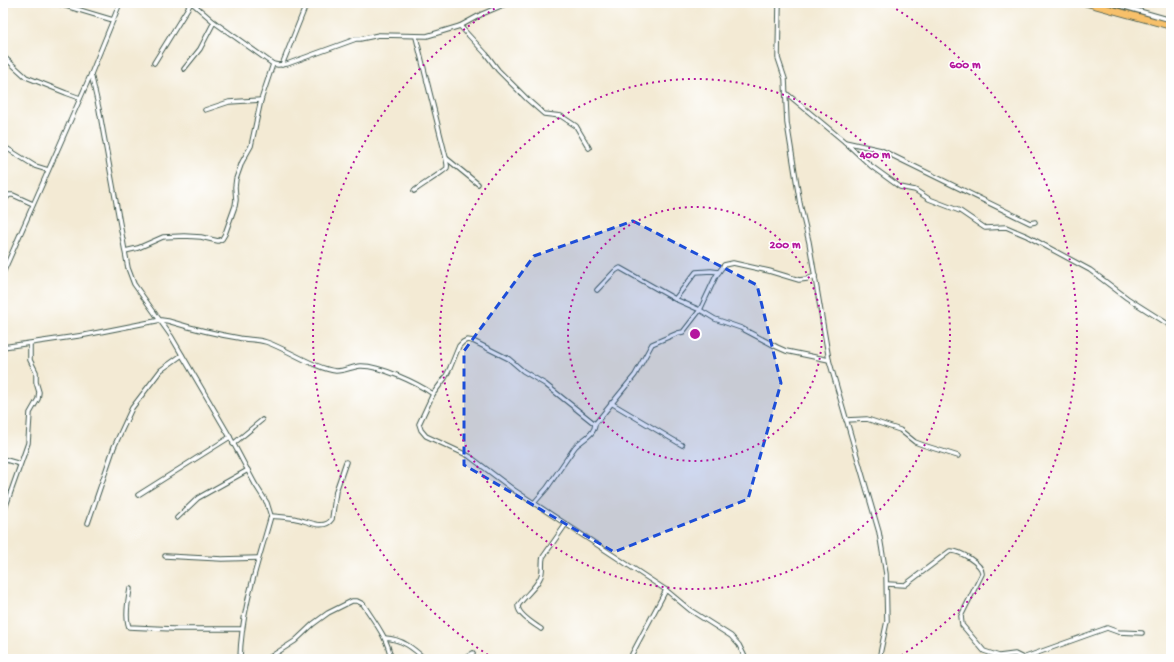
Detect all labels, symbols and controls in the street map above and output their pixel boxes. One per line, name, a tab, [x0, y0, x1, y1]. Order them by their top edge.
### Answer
text: 600 m	[949, 59, 981, 73]
text: 400 m	[859, 149, 891, 163]
text: 200 m	[770, 239, 801, 253]
centre of rings	[688, 327, 702, 341]

